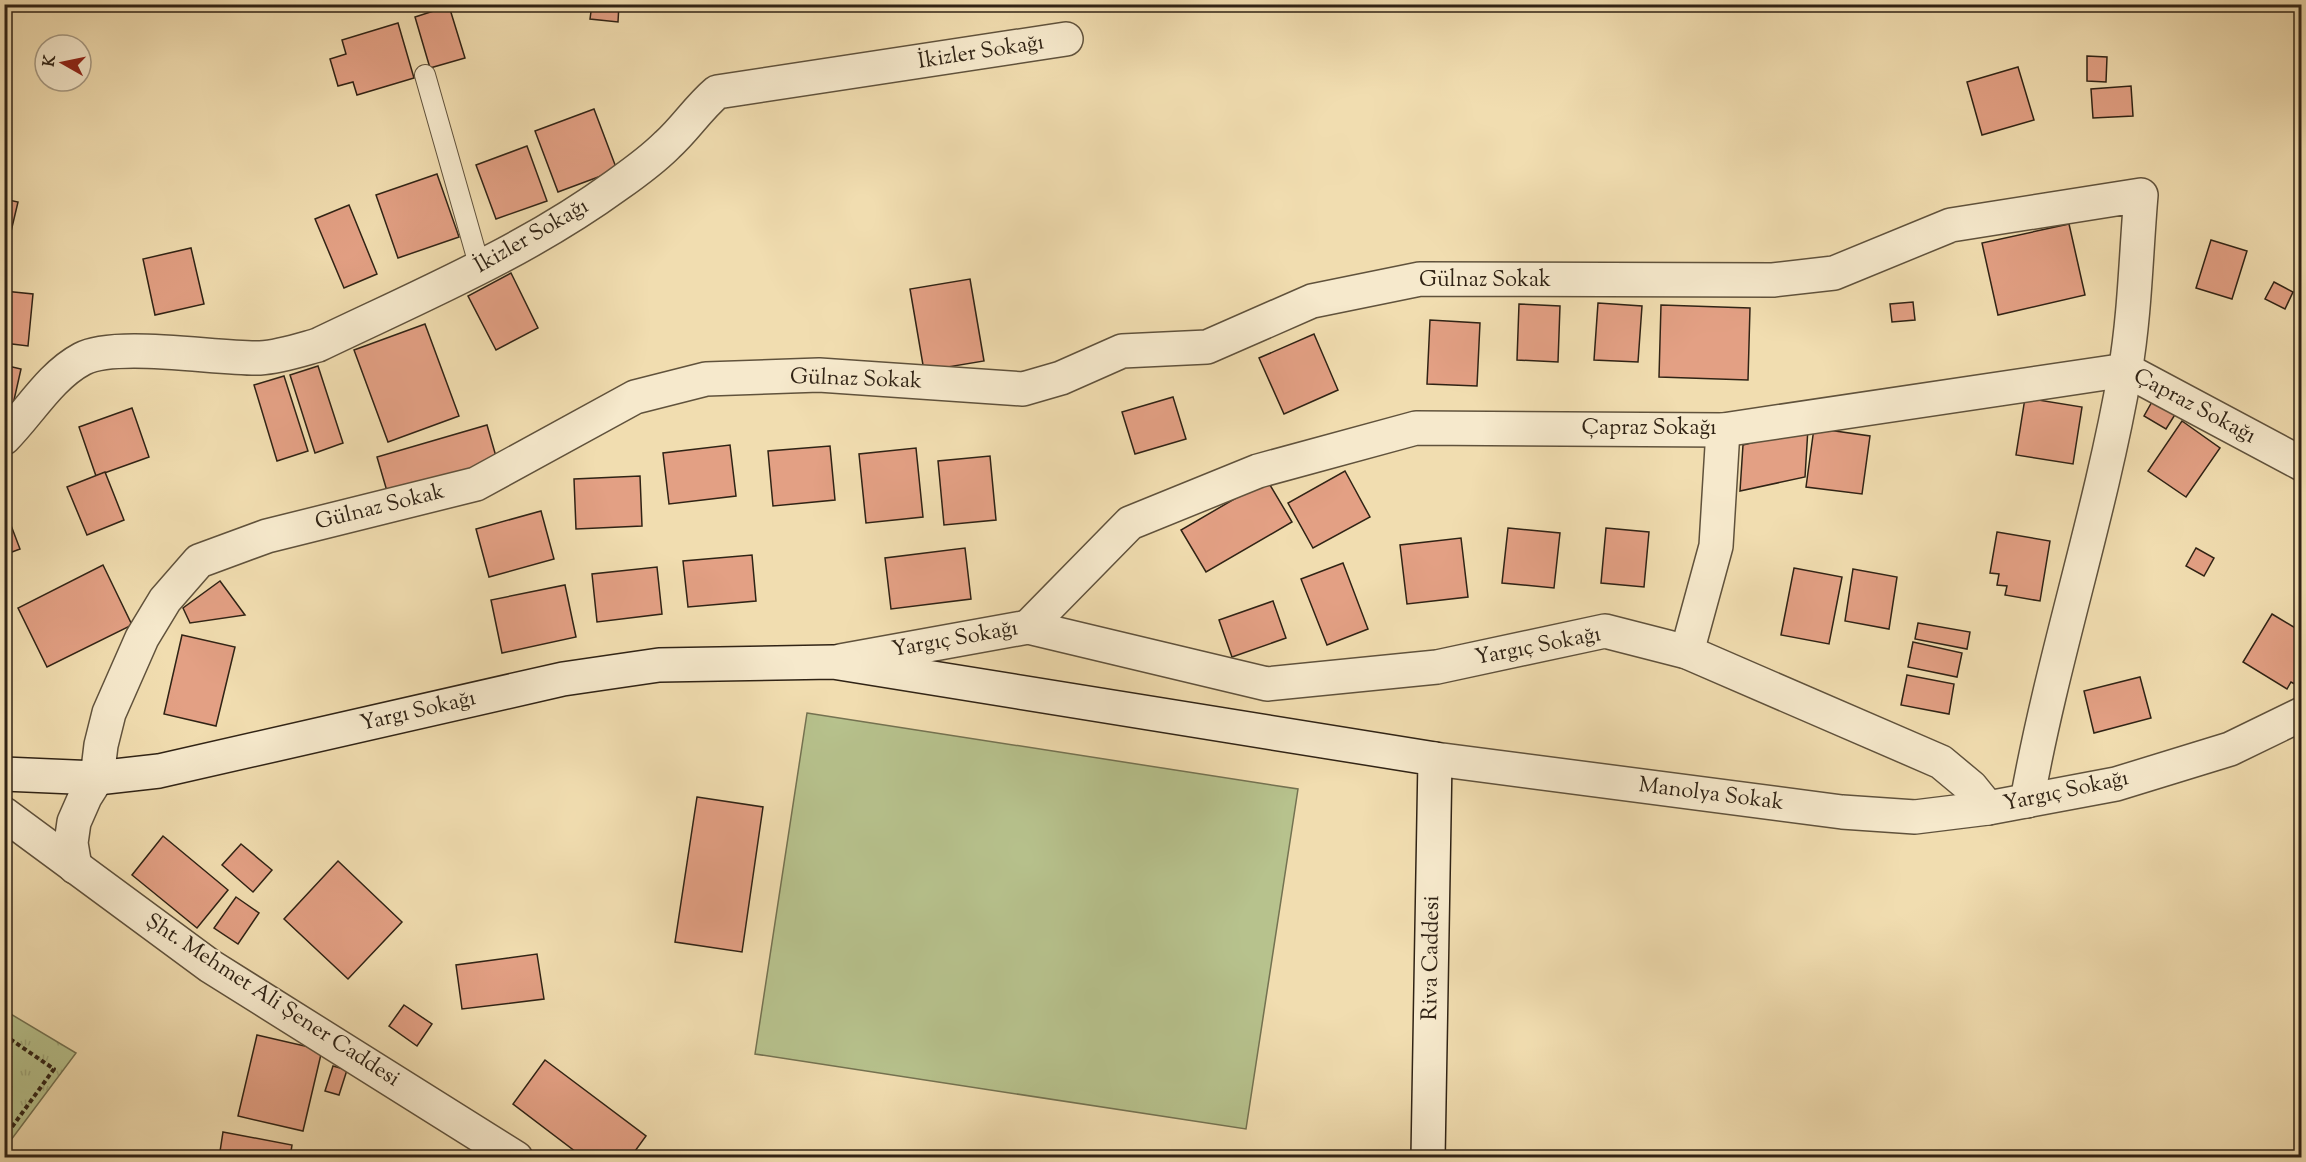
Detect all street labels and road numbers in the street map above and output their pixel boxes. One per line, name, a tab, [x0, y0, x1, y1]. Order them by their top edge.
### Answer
street label: İkizler Sokağı	[916, 27, 1046, 79]
street label: İkizler Sokağı	[469, 191, 595, 283]
street label: Gülnaz Sokak	[1419, 265, 1551, 297]
street label: Çapraz Sokağı	[2127, 361, 2261, 453]
street label: Gülnaz Sokak	[789, 362, 923, 398]
street label: Çapraz Sokağı	[1582, 413, 1716, 445]
street label: Gülnaz Sokak	[312, 476, 448, 540]
street label: Yargıç Sokağı	[889, 613, 1021, 667]
street label: Yargıç Sokağı	[1472, 619, 1604, 675]
street label: Yargı Sokağı	[357, 683, 479, 741]
street label: Yargıç Sokağı	[2000, 763, 2132, 821]
street label: Manolya Sokak	[1637, 770, 1785, 820]
street label: Riva Caddesi	[1415, 895, 1449, 1021]
street label: Şht. Mehmet Ali Şener Caddesi	[138, 906, 406, 1096]

